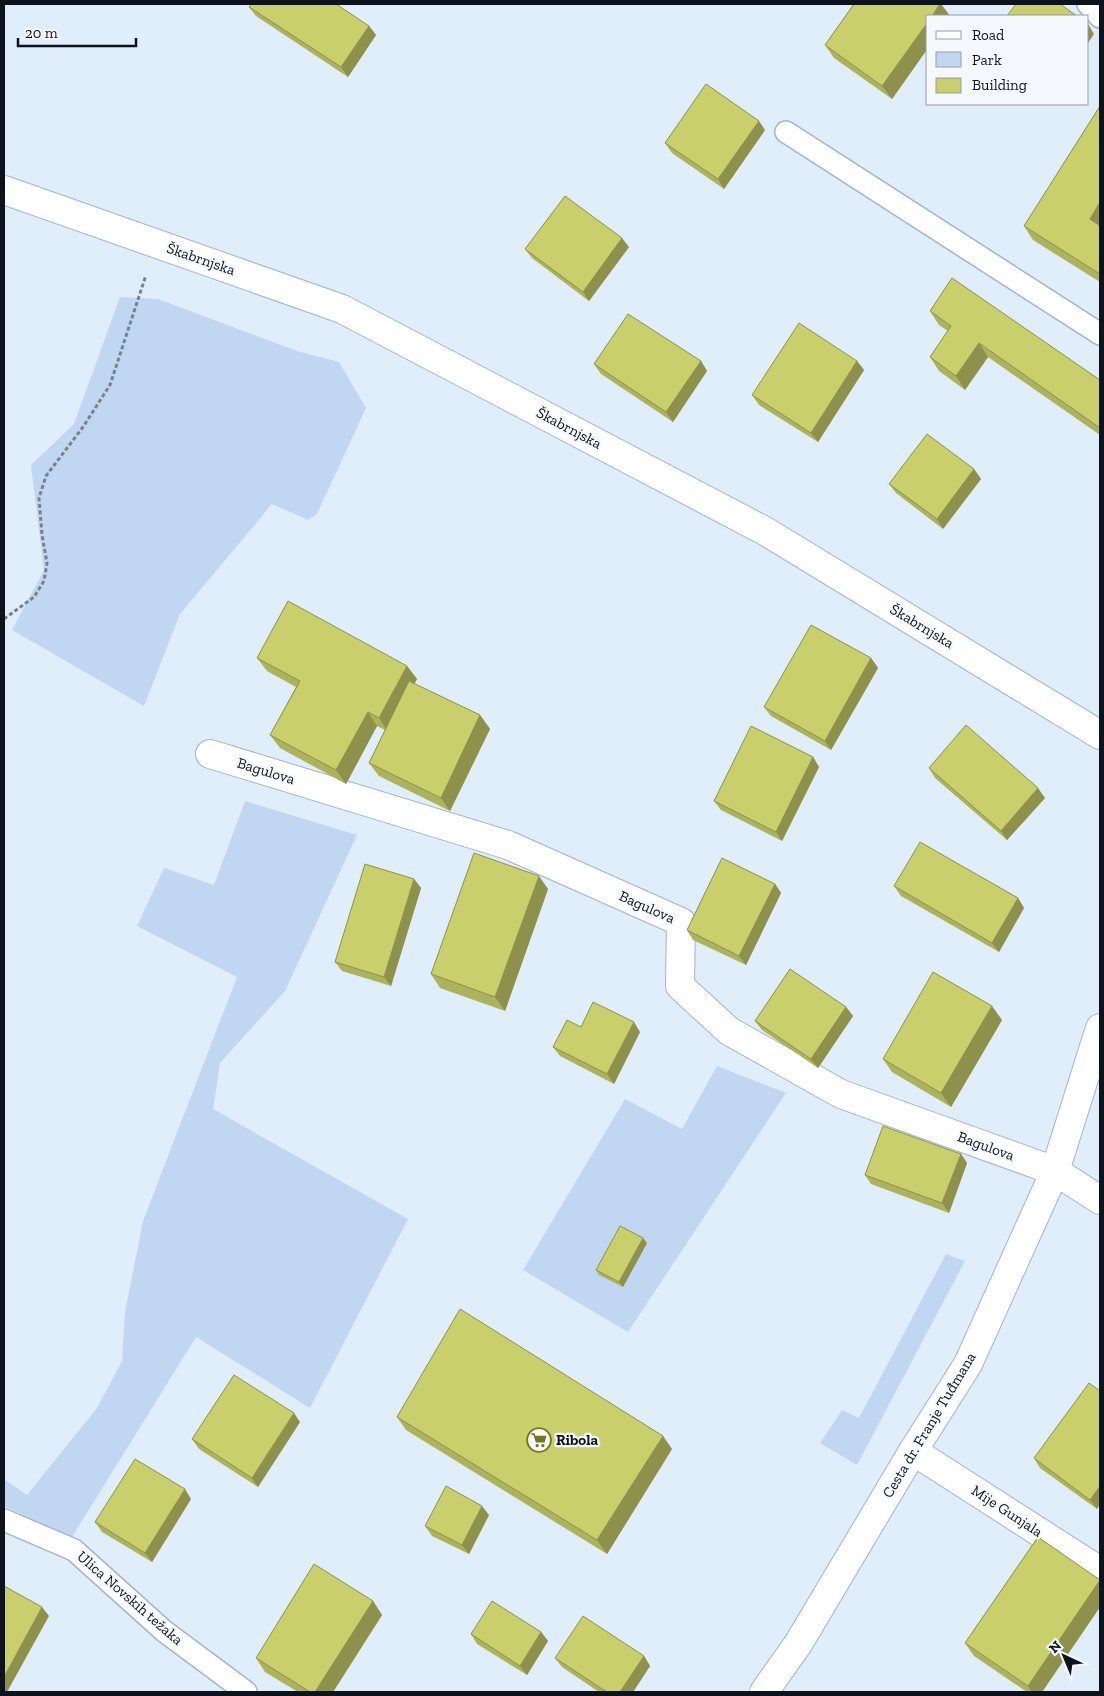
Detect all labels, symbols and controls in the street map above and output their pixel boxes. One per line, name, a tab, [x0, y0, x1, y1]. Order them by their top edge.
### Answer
scale bar	[18, 15, 135, 47]
legend	[926, 15, 1089, 105]
text: 20 m	[25, 24, 58, 42]
text: Road	[972, 26, 1005, 44]
text: Park	[972, 51, 1002, 69]
text: Building	[972, 76, 1027, 94]
street label: Škabrnjska	[164, 239, 238, 279]
street label: Škabrnjska	[533, 403, 605, 453]
street label: Škabrnjska	[887, 600, 957, 652]
street label: Bagulova	[235, 754, 297, 788]
street label: Bagulova	[616, 887, 678, 927]
street label: Bagulova	[955, 1127, 1017, 1165]
street label: Cesta dr. Franje Tuđmana	[878, 1349, 980, 1501]
supermarket icon: Ribola	[526, 1427, 552, 1453]
place label: Ribola	[556, 1431, 598, 1449]
street label: Mije Gunjala	[968, 1481, 1046, 1541]
street label: Ulica Novskih težaka	[73, 1547, 187, 1649]
north arrow	[1039, 1631, 1089, 1681]
text: N	[1046, 1637, 1065, 1657]

